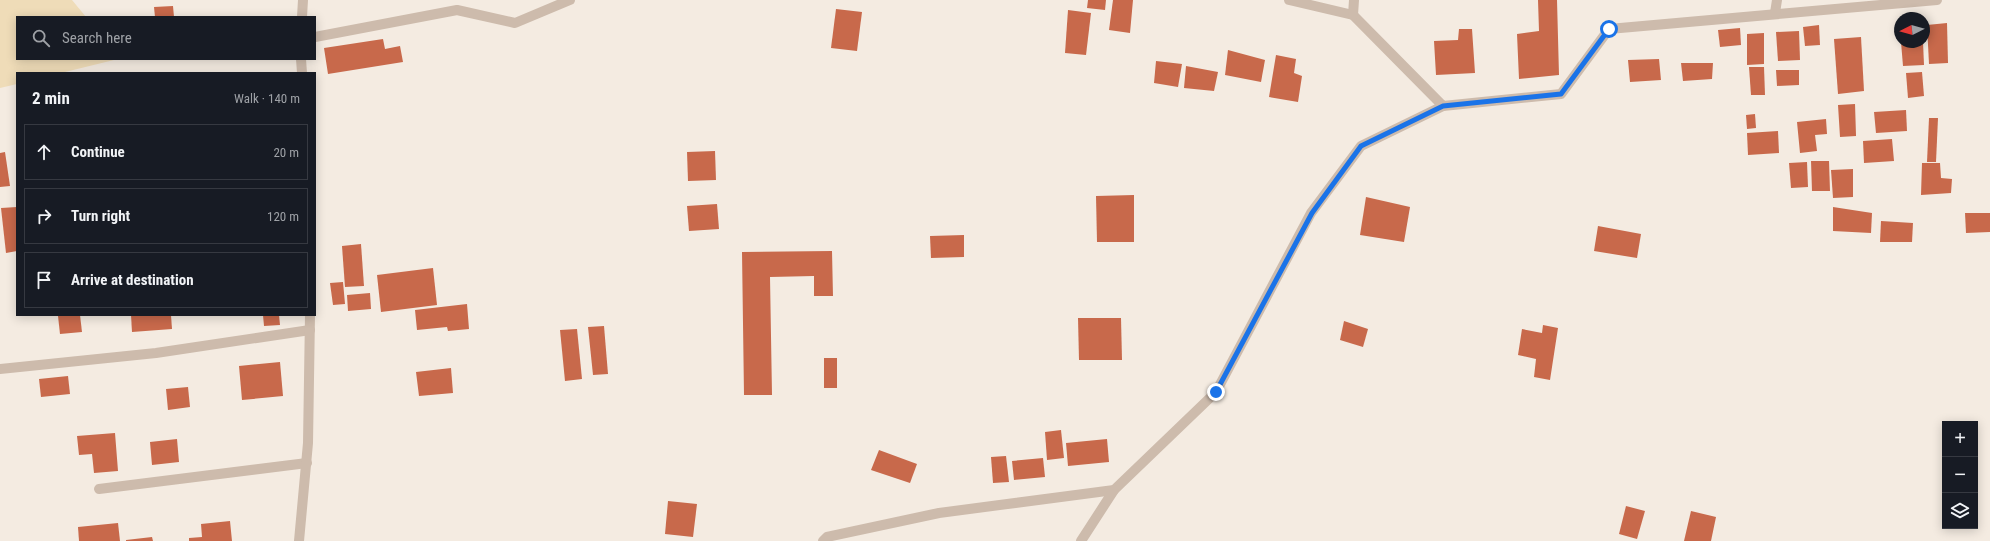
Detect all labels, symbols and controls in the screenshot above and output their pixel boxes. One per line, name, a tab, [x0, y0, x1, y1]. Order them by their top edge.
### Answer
north arrow	[1894, 12, 1930, 48]
search box	[16, 16, 316, 60]
route start	[1600, 20, 1618, 38]
icon: search	[30, 27, 52, 49]
text: Search here	[62, 29, 132, 47]
text: 2 min	[32, 88, 70, 108]
text: Walk · 140 m	[234, 91, 300, 106]
icon: ahead	[33, 141, 55, 163]
text: Continue	[71, 143, 125, 161]
text: 20 m	[273, 145, 299, 160]
icon: right	[33, 205, 55, 227]
text: Turn right	[71, 207, 130, 225]
text: 120 m	[267, 209, 299, 224]
icon: arrive	[33, 269, 55, 291]
text: Arrive at destination	[71, 271, 194, 289]
route end	[1207, 383, 1225, 401]
map controls	[1942, 421, 1978, 529]
button: +	[1942, 421, 1978, 457]
button: −	[1942, 457, 1978, 493]
button: layers	[1942, 493, 1978, 529]

